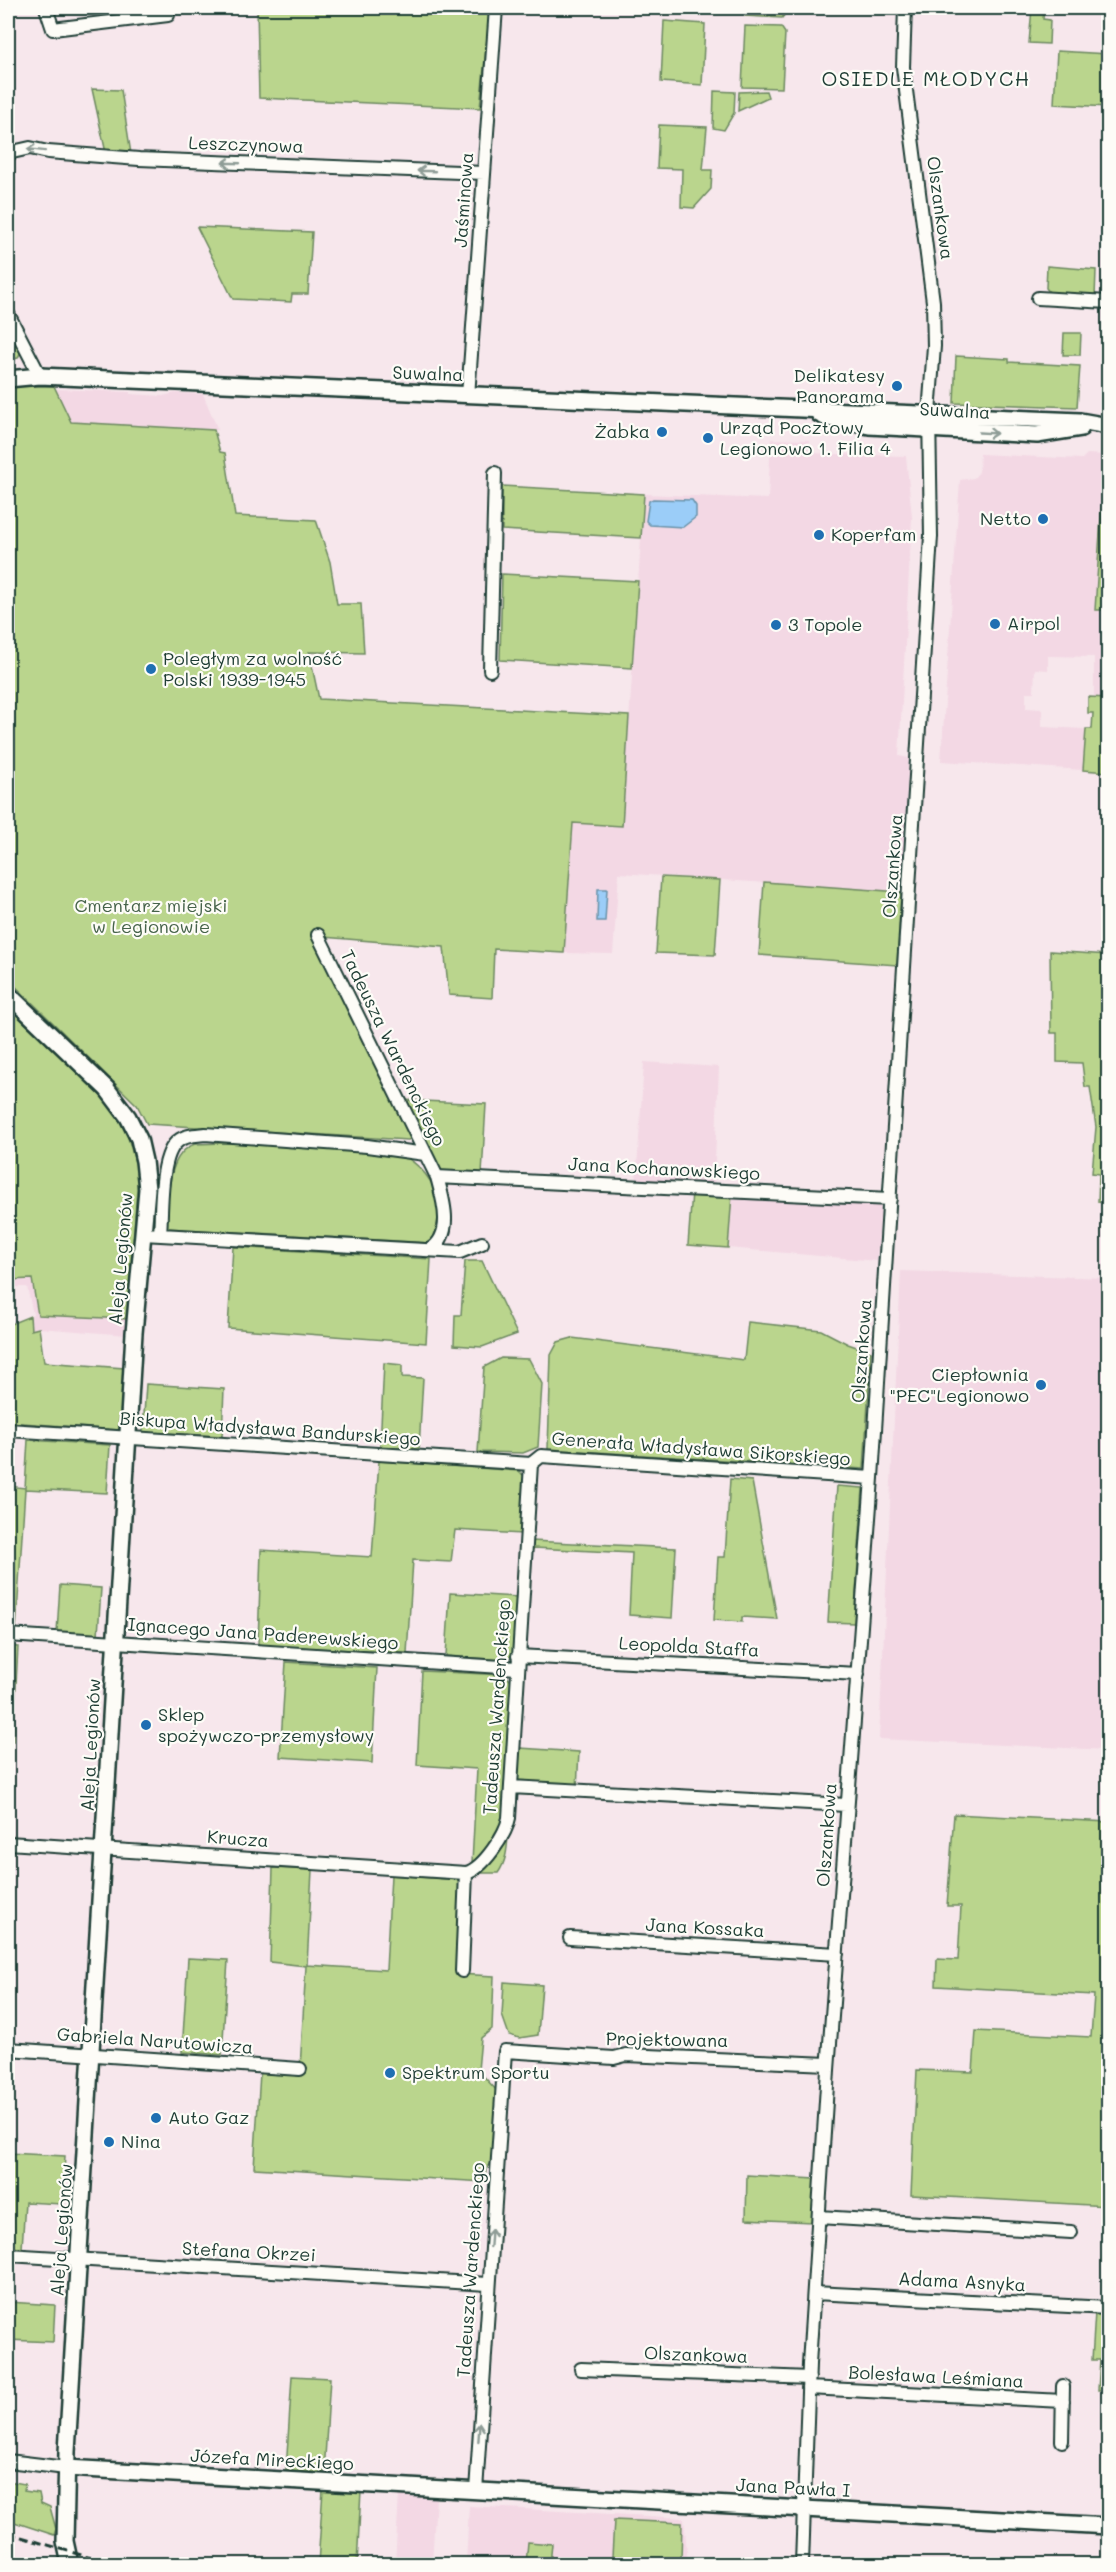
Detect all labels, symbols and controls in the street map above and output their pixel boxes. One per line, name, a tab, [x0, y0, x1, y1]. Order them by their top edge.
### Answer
district label: OSIEDLE MŁODYCH	[821, 65, 1031, 91]
street label: Leszczynowa	[188, 130, 304, 158]
one-way arrow	[27, 144, 47, 155]
street label: Jaśminowa	[448, 151, 478, 248]
street label: Olszankowa	[922, 155, 960, 261]
one-way arrow	[221, 157, 241, 168]
one-way arrow	[416, 165, 436, 177]
street label: Suwalna	[392, 360, 464, 386]
place label: Delikatesy Panorama	[793, 363, 885, 408]
marker: Delikatesy Panorama	[890, 379, 904, 393]
street label: Suwalna	[919, 396, 991, 424]
place label: Urząd Pocztowy Legionowo 1. Filia 4	[720, 415, 891, 460]
place label: Żabka	[594, 419, 650, 443]
marker: Żabka	[655, 425, 669, 439]
one-way arrow	[978, 427, 998, 438]
marker: Urząd Pocztowy Legionowo 1. Filia 4	[701, 431, 715, 445]
place label: Netto	[980, 506, 1031, 530]
marker: Netto	[1036, 512, 1050, 526]
place label: Koperfam	[831, 522, 916, 546]
marker: Koperfam	[812, 528, 826, 542]
place label: Airpol	[1007, 611, 1060, 635]
place label: 3 Topole	[788, 612, 862, 636]
marker: Airpol	[988, 617, 1002, 631]
marker: 3 Topole	[769, 618, 783, 632]
place label: Poległym za wolność Polski 1939-1945	[163, 646, 342, 691]
marker: Poległym za wolność Polski 1939-1945	[144, 662, 158, 676]
street label: Olszankowa	[876, 813, 908, 919]
park label: Cmentarz miejski w Legionowie	[74, 893, 228, 938]
street label: Tadeusza Wardenckiego	[336, 945, 452, 1150]
street label: Jana Kochanowskiego	[567, 1151, 761, 1185]
street label: Aleja Legionów	[102, 1192, 138, 1326]
street label: Olszankowa	[845, 1298, 877, 1404]
place label: Ciepłownia "PEC"Legionowo	[890, 1362, 1029, 1407]
marker: Ciepłownia "PEC"Legionowo	[1034, 1378, 1048, 1392]
street label: Biskupa Władysława Bandurskiego	[119, 1406, 422, 1451]
street label: Generała Władysława Sikorskiego	[551, 1426, 852, 1470]
street label: Tadeusza Wardenckiego	[477, 1598, 516, 1815]
street label: Ignacego Jana Paderewskiego	[127, 1612, 399, 1654]
street label: Leopolda Staffa	[618, 1630, 760, 1662]
street label: Aleja Legionów	[75, 1678, 105, 1812]
place label: Sklep spożywczo-przemysłowy	[158, 1702, 374, 1747]
marker: Sklep spożywczo-przemysłowy	[139, 1718, 153, 1732]
street label: Olszankowa	[810, 1782, 842, 1888]
street label: Krucza	[206, 1824, 270, 1852]
street label: Jana Kossaka	[645, 1912, 765, 1942]
street label: Gabriela Narutowicza	[56, 2021, 254, 2059]
street label: Projektowana	[606, 2026, 728, 2052]
place label: Spektrum Sportu	[402, 2060, 550, 2084]
marker: Spektrum Sportu	[383, 2066, 397, 2080]
place label: Auto Gaz	[168, 2105, 249, 2129]
marker: Auto Gaz	[149, 2111, 163, 2125]
place label: Nina	[121, 2129, 161, 2153]
marker: Nina	[102, 2135, 116, 2149]
street label: Tadeusza Wardenckiego	[451, 2161, 490, 2378]
street label: Aleja Legionów	[44, 2163, 78, 2297]
one-way arrow	[486, 2228, 497, 2248]
street label: Stefana Okrzei	[182, 2236, 317, 2266]
street label: Adama Asnyka	[898, 2266, 1026, 2296]
street label: Olszankowa	[644, 2340, 748, 2368]
street label: Bolesława Leśmiana	[848, 2359, 1024, 2393]
one-way arrow	[474, 2423, 485, 2443]
street label: Józefa Mireckiego	[190, 2443, 355, 2475]
street label: Jana Pawła I	[735, 2472, 851, 2502]

